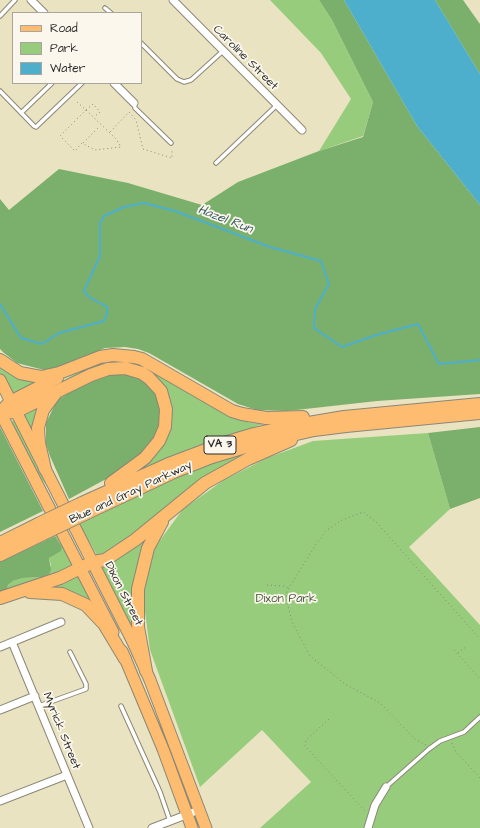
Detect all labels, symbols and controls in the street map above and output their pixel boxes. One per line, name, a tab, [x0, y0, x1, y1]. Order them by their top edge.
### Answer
legend	[12, 12, 142, 84]
text: Road	[50, 20, 78, 37]
street label: Caroline Street	[210, 23, 280, 93]
text: Park	[50, 40, 78, 57]
text: Water	[50, 60, 85, 77]
water label: Hazel Run	[195, 202, 255, 238]
road number: VA 3	[204, 436, 236, 454]
street label: Blue and Gray Parkway	[67, 458, 195, 528]
street label: Dixon Street	[101, 560, 145, 628]
park label: Dixon Park	[256, 592, 316, 606]
street label: Myrick Street	[39, 690, 83, 772]

